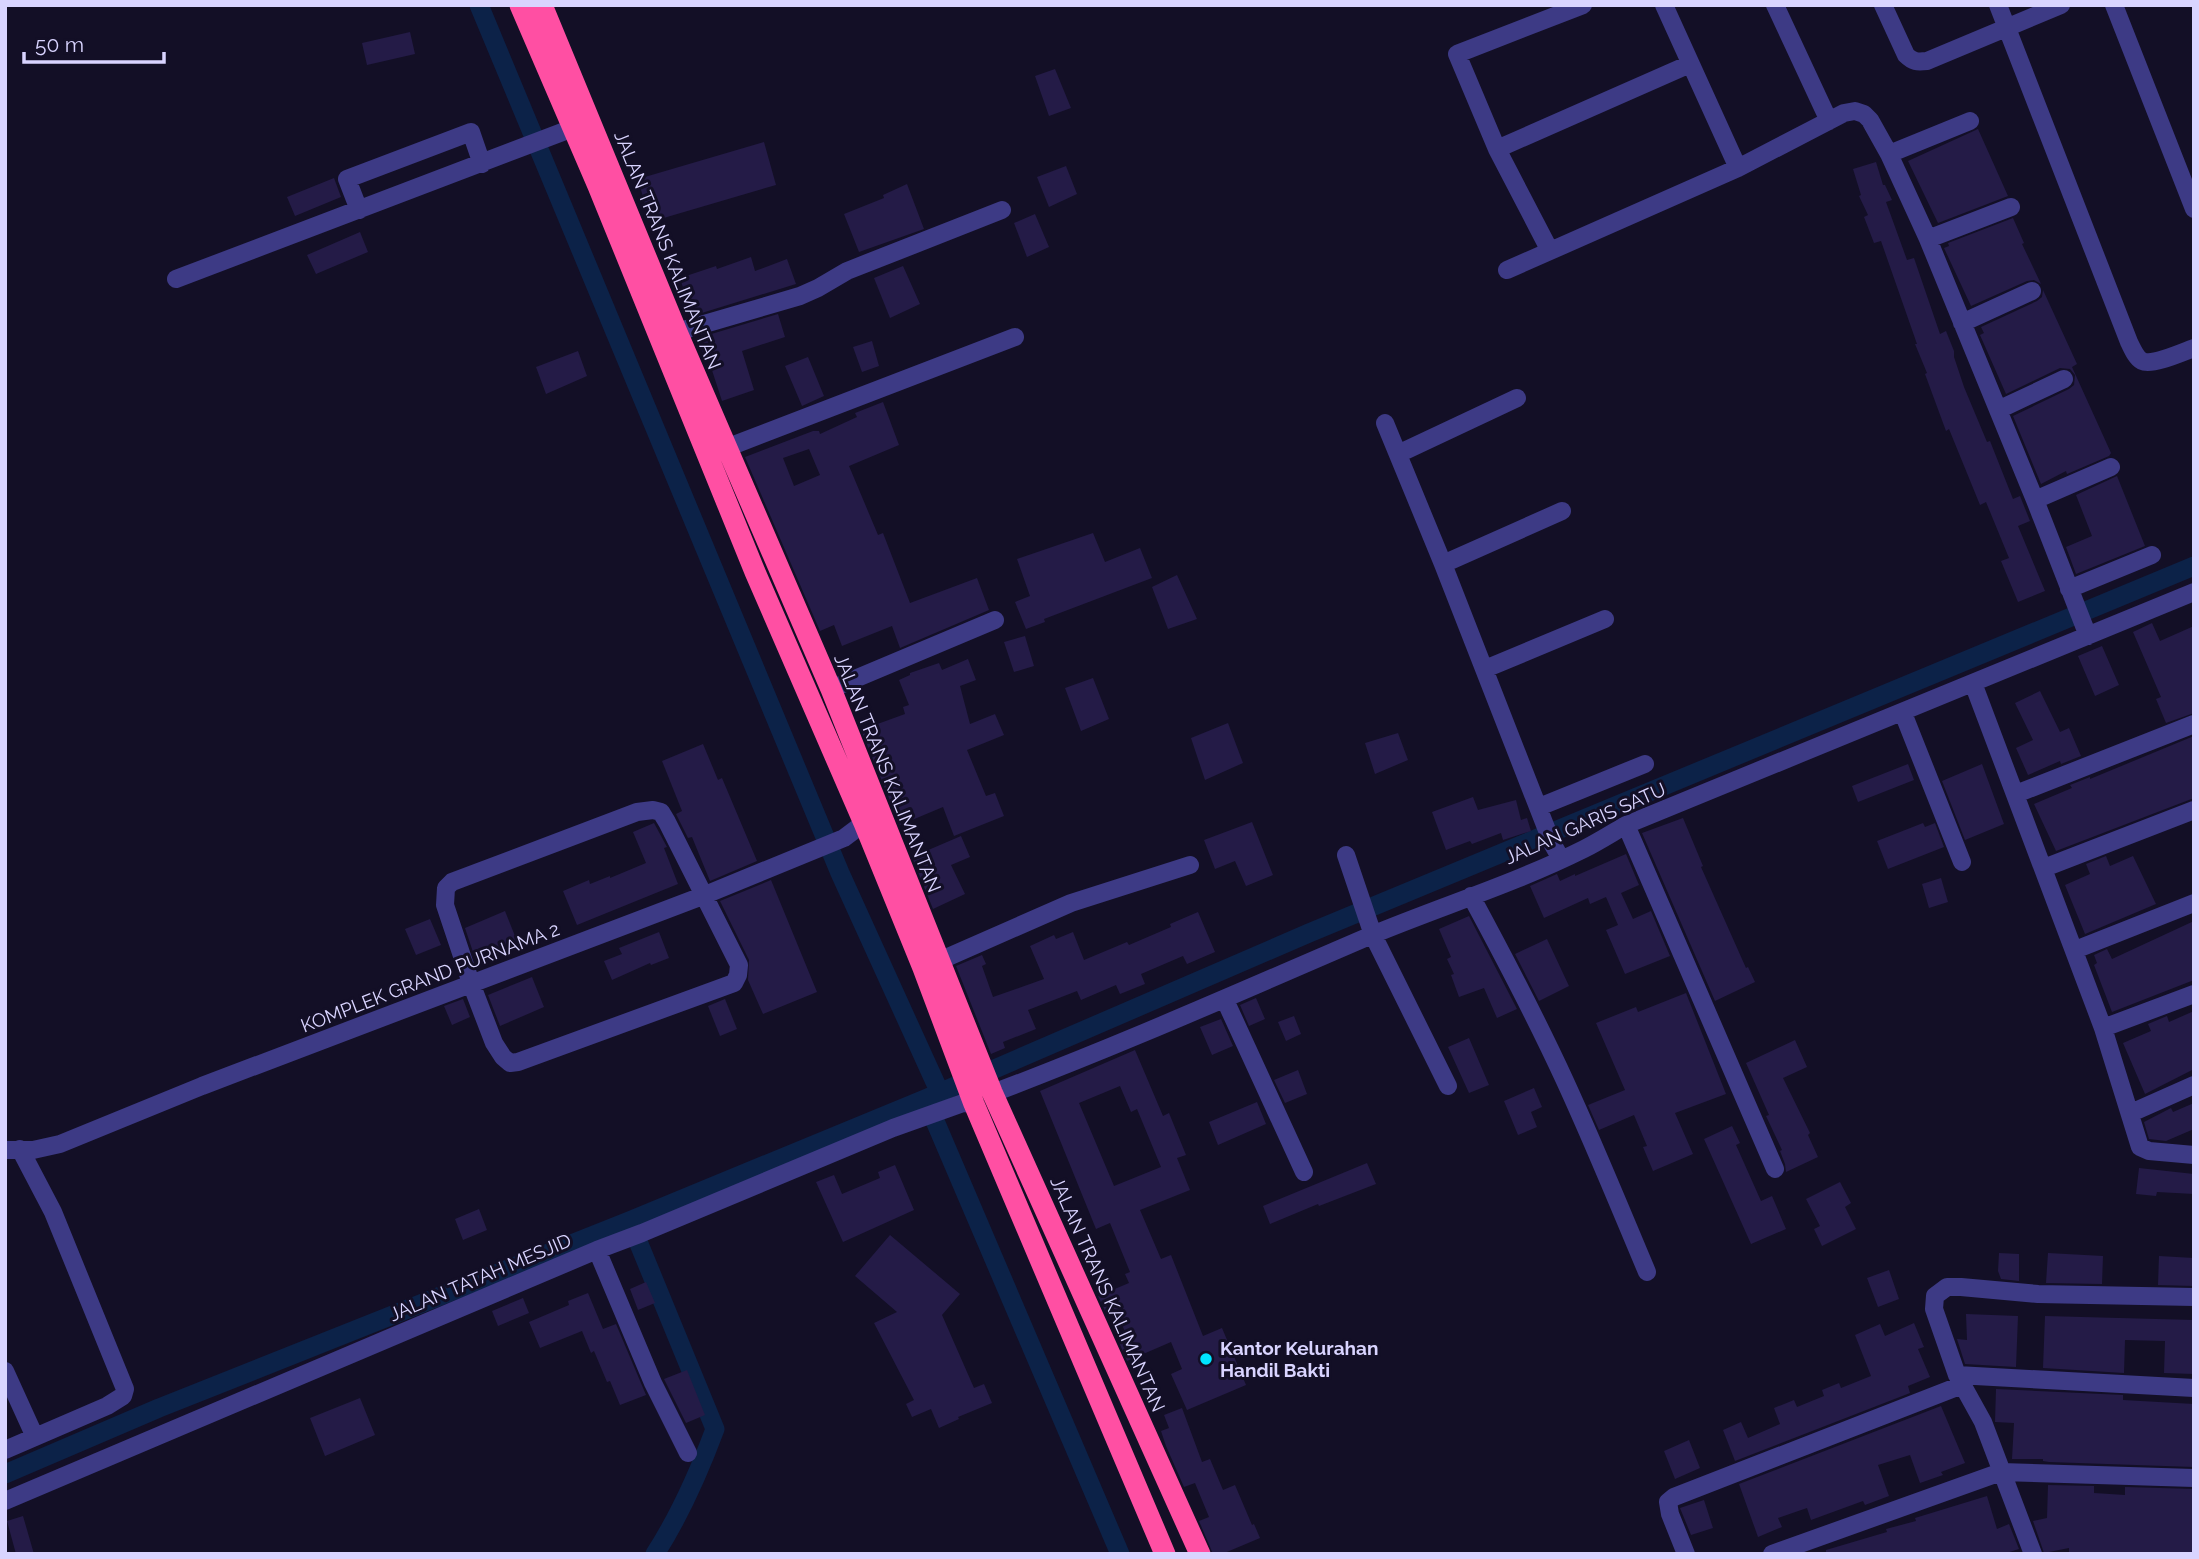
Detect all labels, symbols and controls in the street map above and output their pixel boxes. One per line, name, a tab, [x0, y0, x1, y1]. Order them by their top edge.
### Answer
scale bar	[24, 21, 164, 65]
text: 50 m	[35, 32, 84, 57]
street label: JALAN TRANS KALIMANTAN	[610, 128, 726, 372]
street label: JALAN TRANS KALIMANTAN	[830, 651, 946, 895]
street label: JALAN GARIS SATU	[1501, 778, 1669, 868]
street label: KOMPLEK GRAND PURNAMA 2	[298, 917, 562, 1037]
street label: JALAN TRANS KALIMANTAN	[1046, 1173, 1170, 1415]
street label: JALAN TATAH MESJID	[386, 1229, 574, 1325]
place label: Kantor Kelurahan Handil Bakti	[1220, 1337, 1378, 1381]
marker: Kantor Kelurahan Handil Bakti	[1198, 1351, 1214, 1367]

